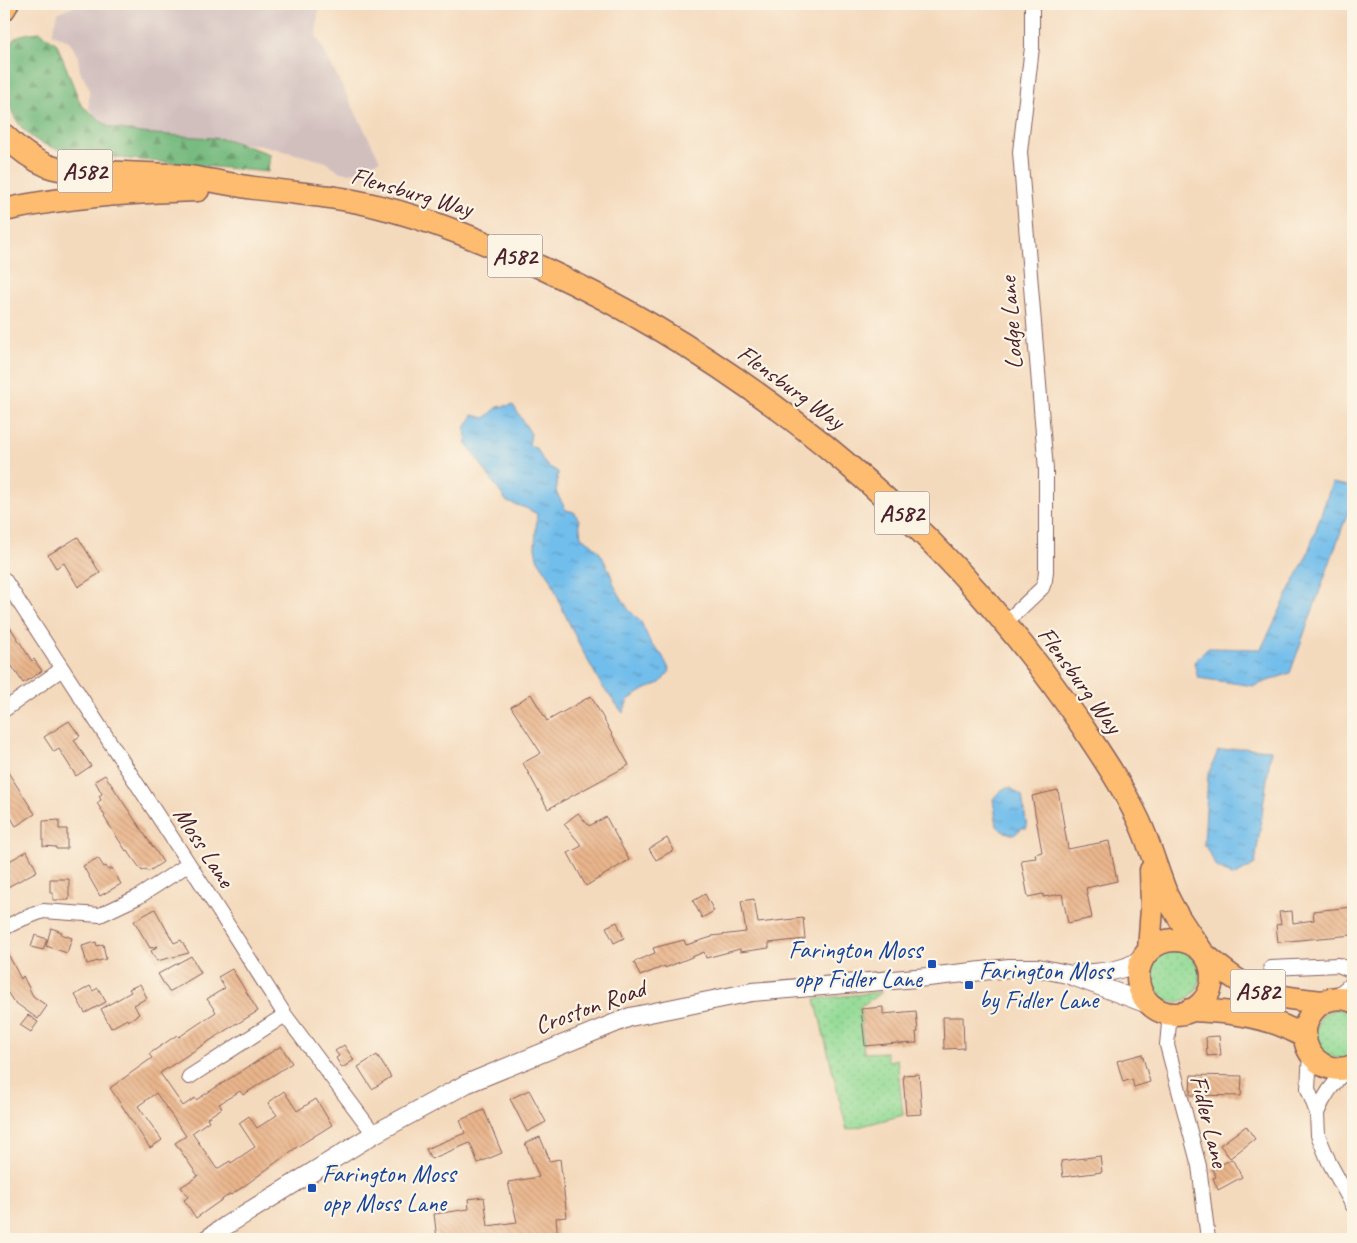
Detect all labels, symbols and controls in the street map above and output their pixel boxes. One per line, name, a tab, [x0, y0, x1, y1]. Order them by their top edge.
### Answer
road number: A582	[58, 150, 112, 192]
street label: Flensburg Way	[348, 159, 479, 225]
road number: A582	[488, 235, 542, 278]
street label: Lodge Lane	[992, 274, 1030, 370]
street label: Flensburg Way	[731, 337, 853, 438]
road number: A582	[874, 492, 930, 534]
street label: Flensburg Way	[1030, 620, 1131, 742]
street label: Moss Lane	[166, 801, 243, 895]
place label: Farington Moss opp Fidler Lane	[788, 934, 924, 995]
place label: Farington Moss by Fidler Lane	[979, 955, 1115, 1016]
marker: Farington Moss opp Fidler Lane	[926, 958, 938, 970]
road number: A582	[1230, 969, 1286, 1012]
street label: Croston Road	[530, 971, 654, 1042]
marker: Farington Moss by Fidler Lane	[963, 979, 975, 991]
street label: Fidler Lane	[1182, 1072, 1236, 1172]
place label: Farington Moss opp Moss Lane	[322, 1158, 458, 1219]
marker: Farington Moss opp Moss Lane	[306, 1182, 318, 1194]

